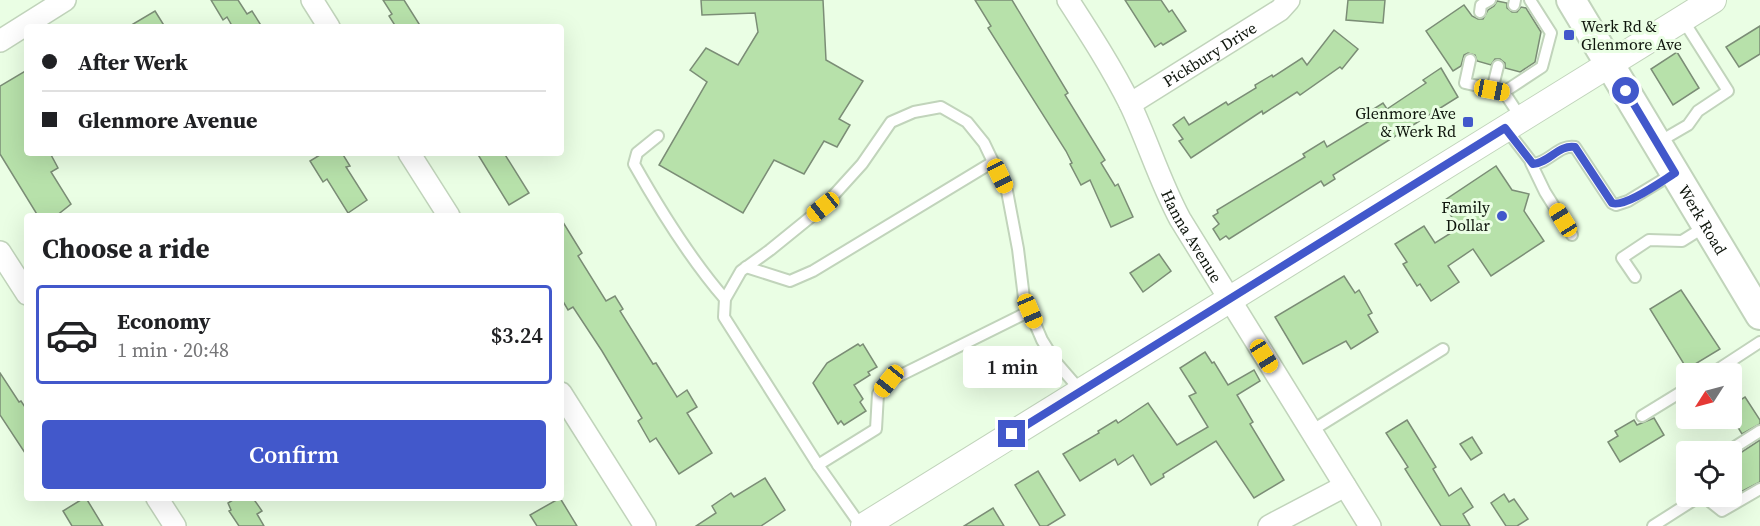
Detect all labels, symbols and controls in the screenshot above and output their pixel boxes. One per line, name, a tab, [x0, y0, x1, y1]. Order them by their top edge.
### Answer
place label: Werk Rd & Glenmore Ave	[1581, 15, 1682, 55]
street label: Pickbury Drive	[1159, 16, 1261, 92]
marker: Werk Rd & Glenmore Ave	[1562, 28, 1576, 42]
text: After Werk	[78, 47, 188, 77]
route start	[1612, 77, 1639, 104]
car	[1473, 78, 1511, 102]
place label: Glenmore Ave & Werk Rd	[1355, 102, 1456, 142]
text: Glenmore Avenue	[78, 105, 257, 135]
marker: Glenmore Ave & Werk Rd	[1461, 115, 1475, 129]
car	[984, 156, 1016, 196]
street label: Werk Road	[1673, 180, 1732, 259]
street label: Hanna Avenue	[1156, 186, 1228, 286]
car	[803, 189, 843, 225]
place label: Family Dollar	[1441, 196, 1491, 236]
car	[1546, 200, 1580, 240]
marker: Family Dollar	[1495, 209, 1509, 223]
text: Choose a ride	[42, 230, 210, 267]
car	[1015, 291, 1045, 331]
text: Economy	[117, 306, 211, 336]
icon: car	[45, 308, 99, 362]
text: $3.24	[491, 320, 543, 350]
text: 1 min · 20:48	[117, 336, 229, 364]
car	[1247, 336, 1281, 376]
callout: 1 min	[962, 347, 1062, 389]
text: 1 min	[987, 353, 1038, 381]
car	[871, 361, 907, 401]
north arrow	[1676, 363, 1742, 429]
map controls	[1676, 363, 1742, 507]
button: Confirm	[42, 420, 546, 489]
route end	[998, 420, 1025, 447]
button: locate	[1676, 441, 1742, 507]

